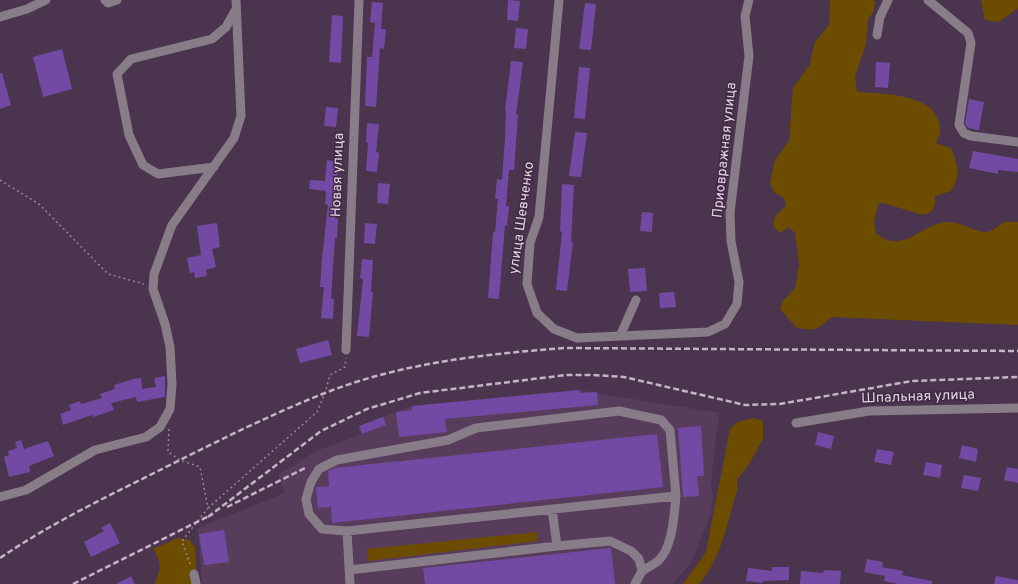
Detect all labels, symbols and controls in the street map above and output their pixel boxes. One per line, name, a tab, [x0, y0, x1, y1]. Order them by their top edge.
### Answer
street label: Приовражная улица	[709, 81, 741, 219]
street label: Новая улица	[328, 132, 348, 218]
street label: улица Шевченко	[506, 160, 538, 275]
street label: Шпальная улица	[861, 387, 975, 407]

